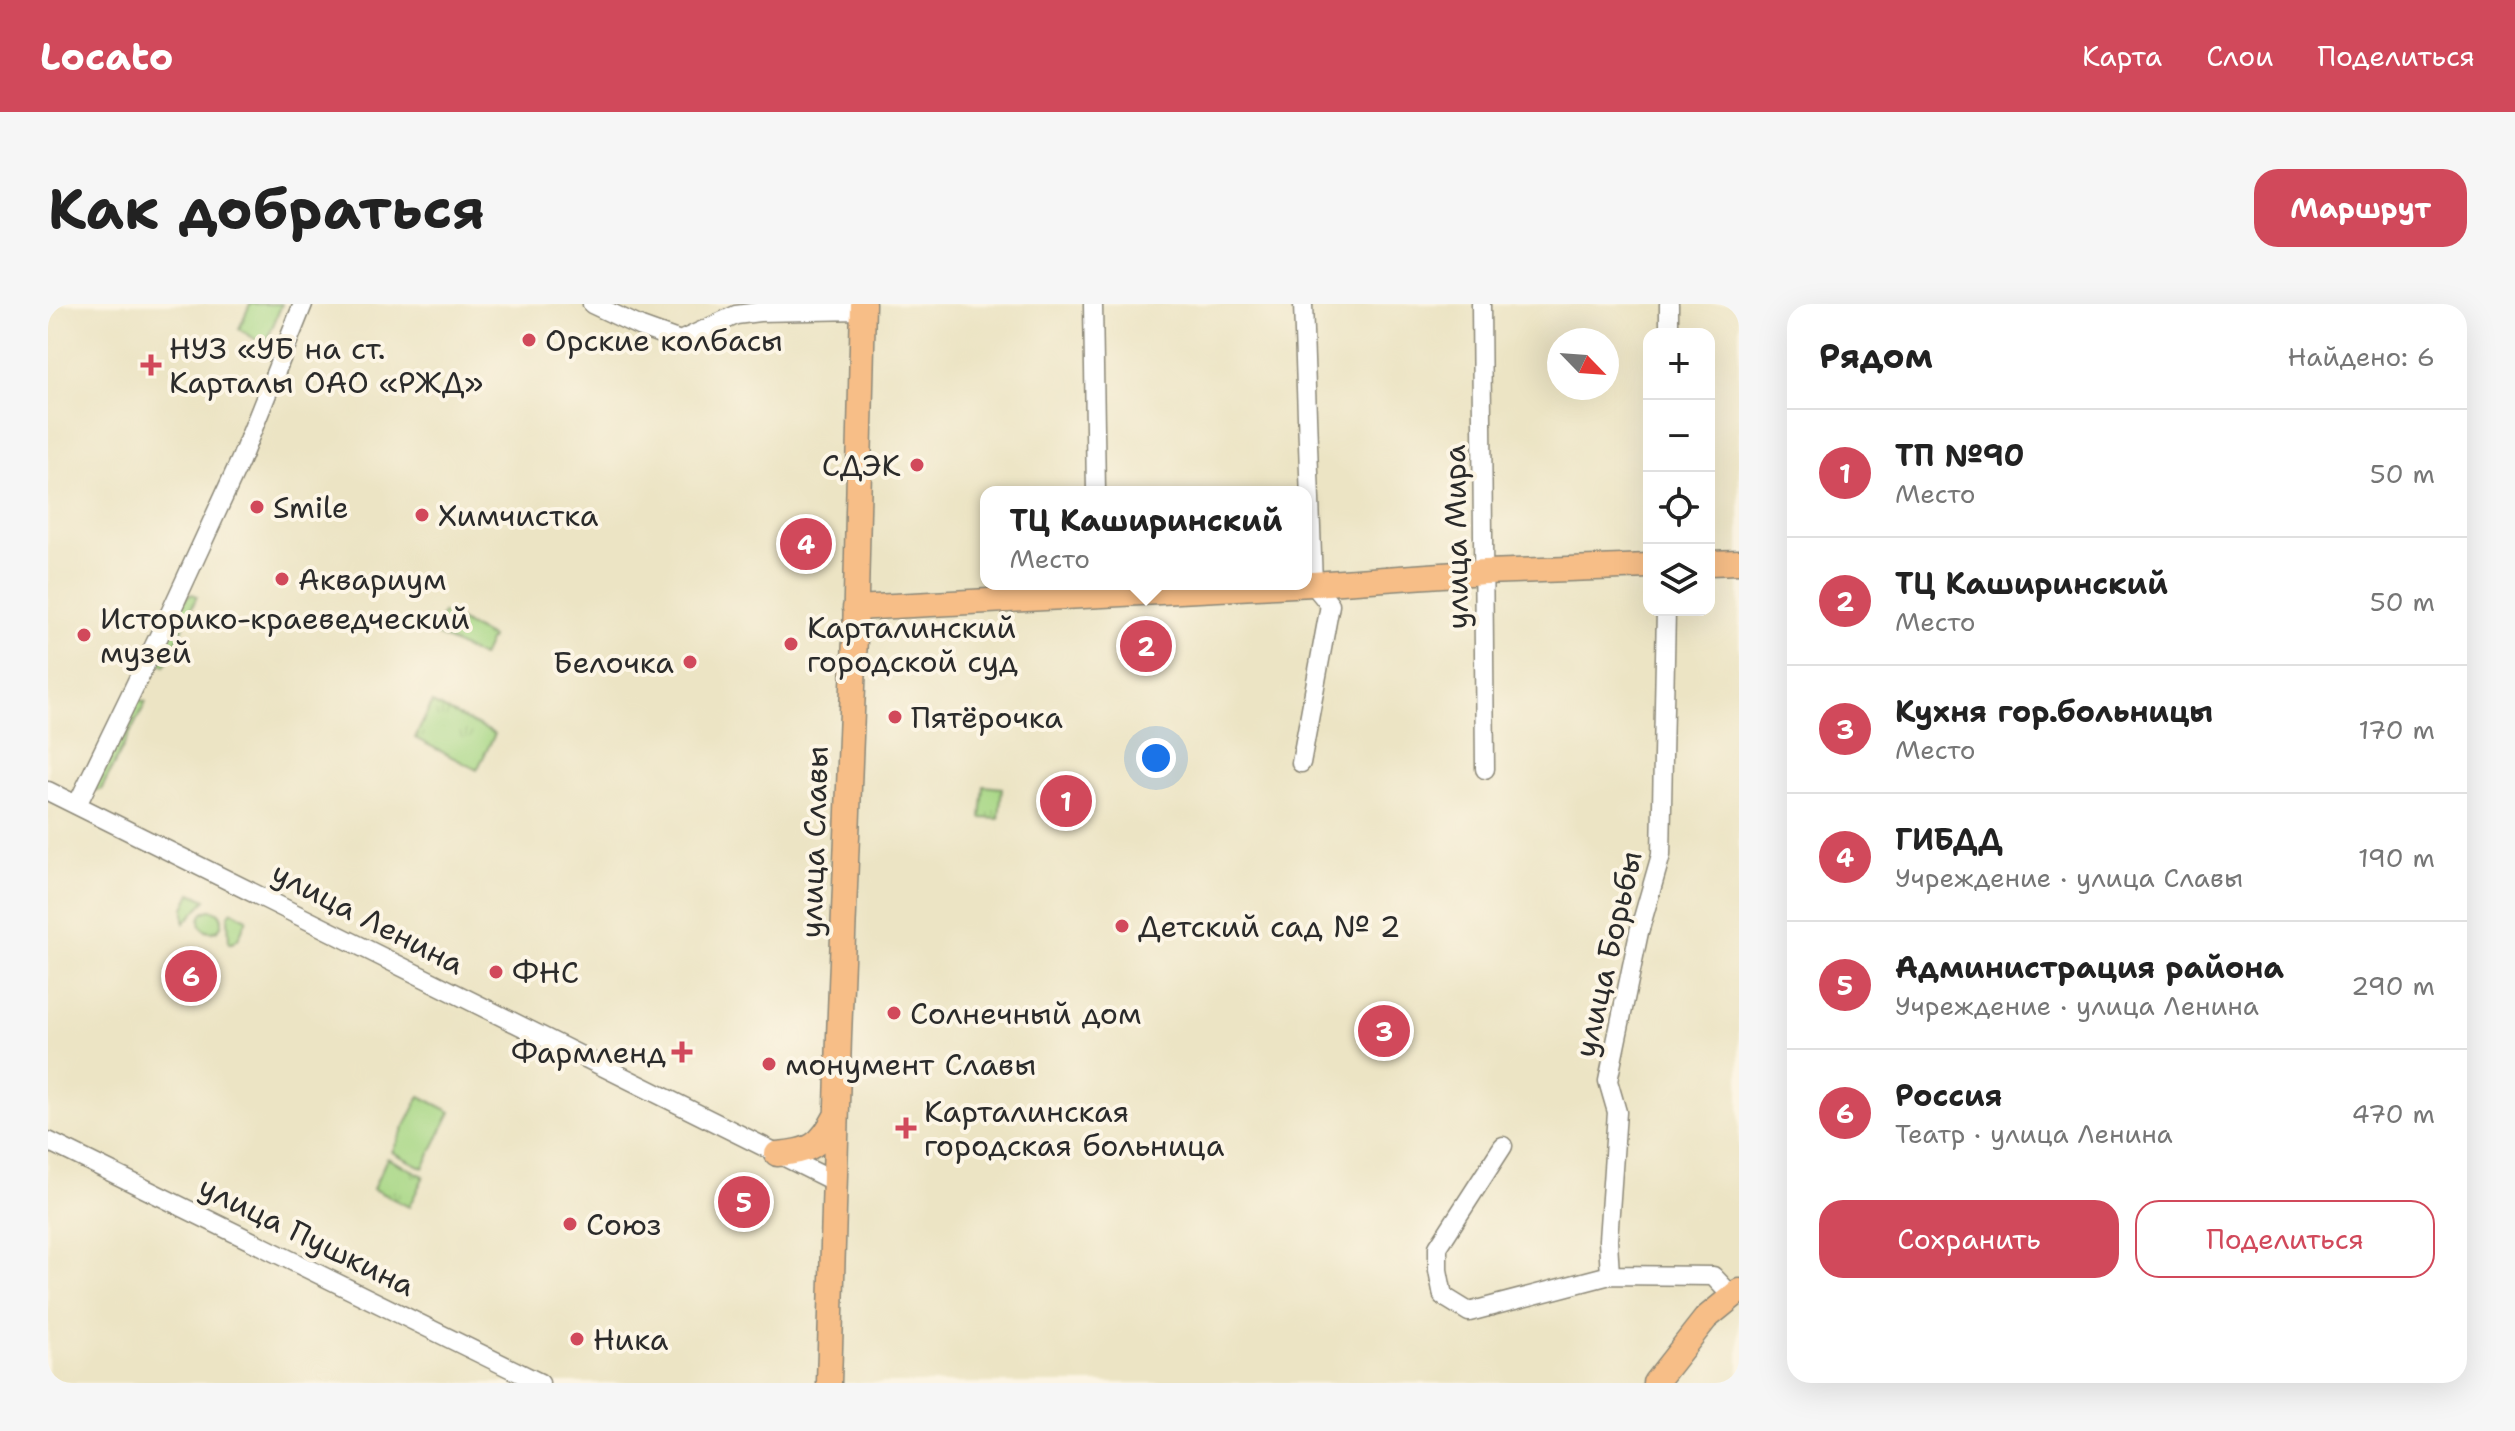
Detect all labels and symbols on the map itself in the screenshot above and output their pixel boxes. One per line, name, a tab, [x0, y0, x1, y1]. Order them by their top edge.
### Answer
place label: Орские колбасы	[545, 320, 783, 361]
place label: НУЗ «УБ на ст. Карталы ОАО «РЖД»	[169, 328, 483, 403]
north arrow	[1547, 328, 1619, 400]
marker: Орские колбасы	[520, 331, 538, 349]
marker: НУЗ «УБ на ст. Карталы ОАО «РЖД»	[140, 354, 162, 376]
street label: улица Мира	[1434, 444, 1478, 630]
place label: СДЭК	[822, 445, 901, 486]
marker: СДЭК	[908, 456, 926, 474]
place label: Smile	[273, 487, 349, 528]
place label: Химчистка	[438, 495, 599, 536]
marker: Smile	[248, 498, 266, 516]
marker: Химчистка	[413, 506, 431, 524]
pin: 4	[780, 514, 832, 574]
place label: Аквариум	[298, 559, 447, 600]
marker: Аквариум	[273, 570, 291, 588]
place label: Историко-краеведческий музей	[100, 598, 470, 673]
place label: Карталинский городской суд	[807, 607, 1018, 682]
pin: 2	[1120, 616, 1172, 676]
marker: Историко-краеведческий музей	[75, 626, 93, 644]
marker: Карталинский городской суд	[782, 635, 800, 653]
place label: Белочка	[553, 642, 674, 683]
marker: Белочка	[681, 653, 699, 671]
place label: Пятёрочка	[911, 697, 1063, 738]
marker: Пятёрочка	[886, 708, 904, 726]
your location	[1136, 738, 1176, 778]
street label: улица Славы	[790, 745, 838, 939]
pin: 1	[1040, 771, 1092, 831]
street label: улица Борьбы	[1564, 847, 1652, 1061]
street label: улица Ленина	[265, 852, 471, 984]
place label: Детский сад № 2	[1138, 906, 1401, 947]
marker: Детский сад № 2	[1113, 917, 1131, 935]
pin: 6	[165, 946, 217, 1006]
place label: ФНС	[512, 952, 579, 993]
marker: ФНС	[487, 963, 505, 981]
place label: Солнечный дом	[910, 993, 1141, 1034]
pin: 3	[1358, 1001, 1410, 1061]
marker: Солнечный дом	[885, 1004, 903, 1022]
place label: Фармленд	[511, 1032, 666, 1073]
marker: Фармленд	[673, 1043, 691, 1061]
place label: монумент Славы	[785, 1044, 1036, 1085]
marker: монумент Славы	[760, 1055, 778, 1073]
place label: Карталинская городская больница	[924, 1091, 1225, 1166]
marker: Карталинская городская больница	[895, 1117, 917, 1139]
street label: улица Пушкина	[192, 1166, 422, 1306]
pin: 5	[718, 1172, 770, 1232]
place label: Союз	[586, 1204, 662, 1245]
marker: Союз	[561, 1215, 579, 1233]
place label: Ника	[593, 1319, 669, 1360]
marker: Ника	[568, 1330, 586, 1348]

